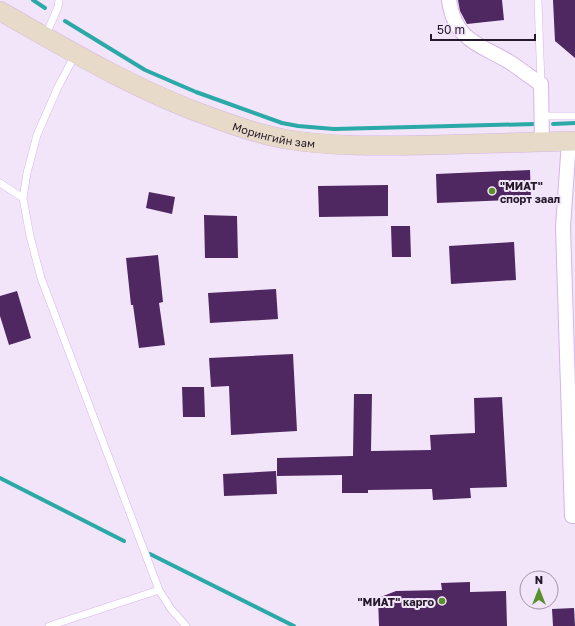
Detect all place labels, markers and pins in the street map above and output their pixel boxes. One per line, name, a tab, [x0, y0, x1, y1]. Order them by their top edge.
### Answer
place label: "МИАТ" спорт заал	[500, 179, 560, 205]
marker: "МИАТ" спорт заал	[487, 186, 497, 196]
place label: "МИАТ" карго	[358, 595, 434, 608]
marker: "МИАТ" карго	[437, 596, 447, 606]

